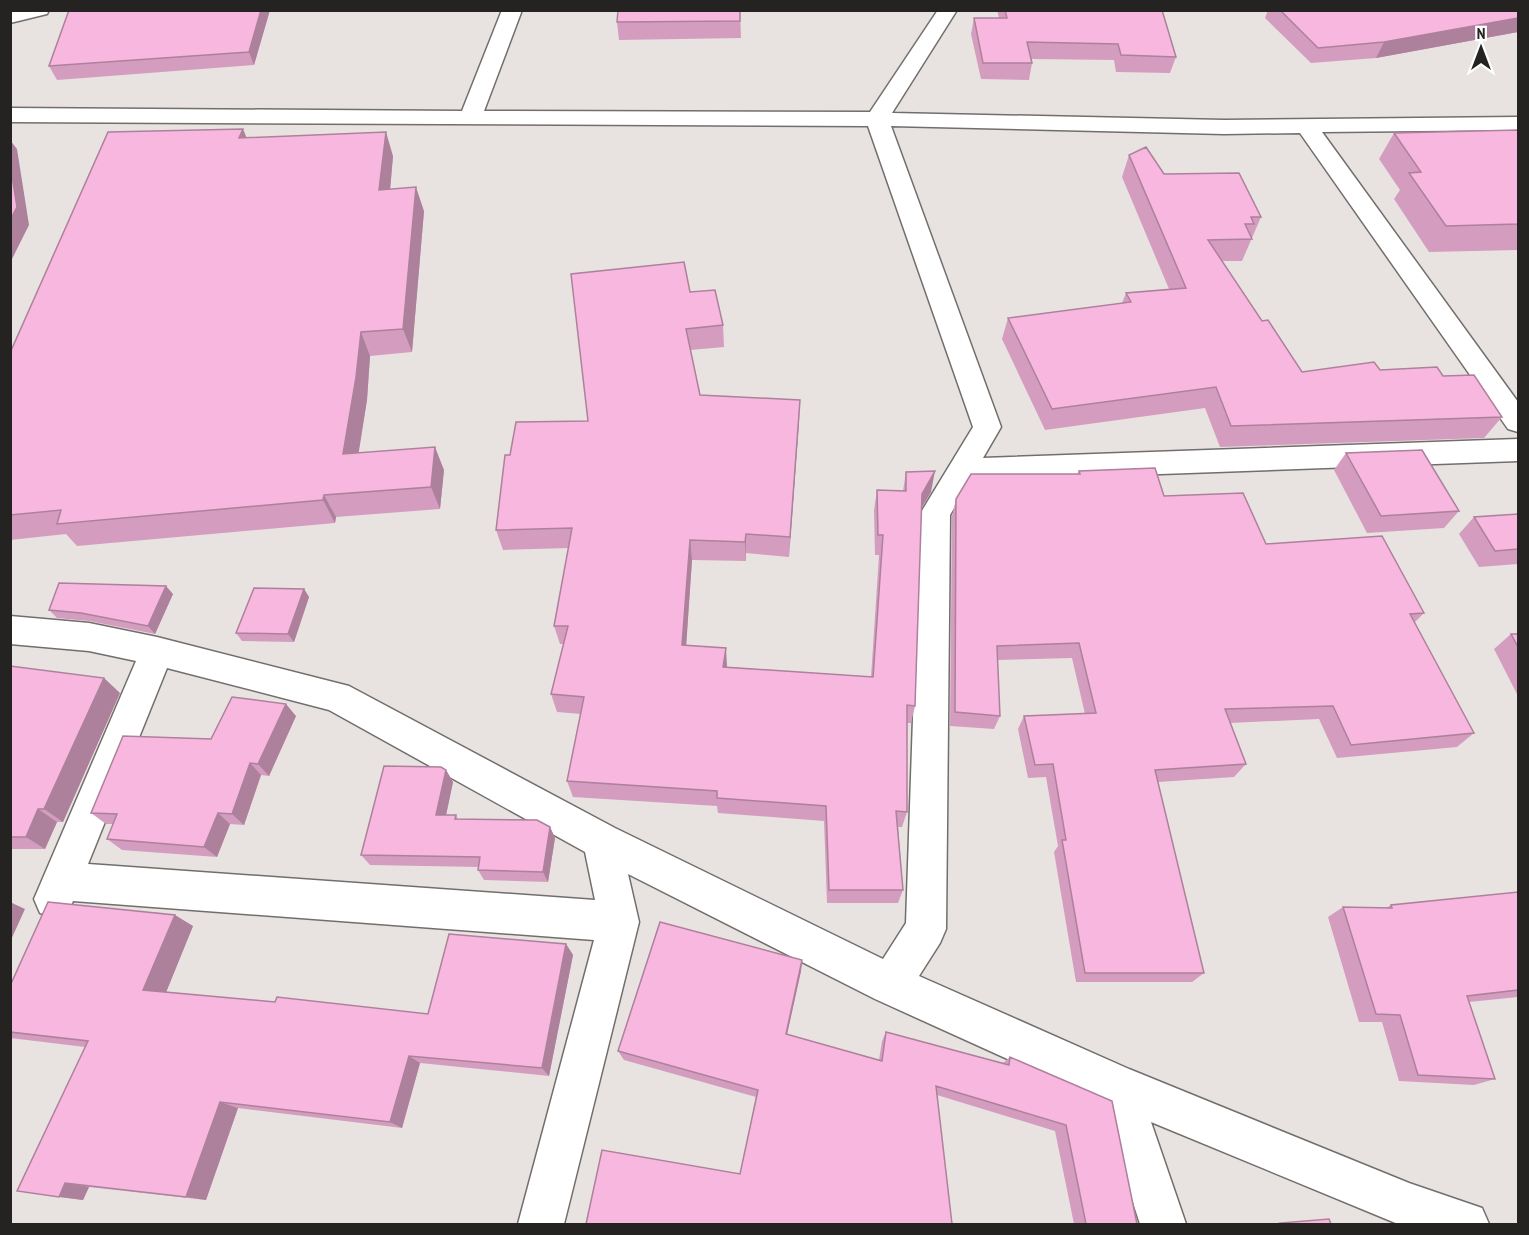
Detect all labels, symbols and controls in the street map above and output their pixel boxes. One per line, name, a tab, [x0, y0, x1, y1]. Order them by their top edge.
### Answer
north arrow	[1451, 18, 1511, 78]
text: N	[1477, 23, 1485, 43]

